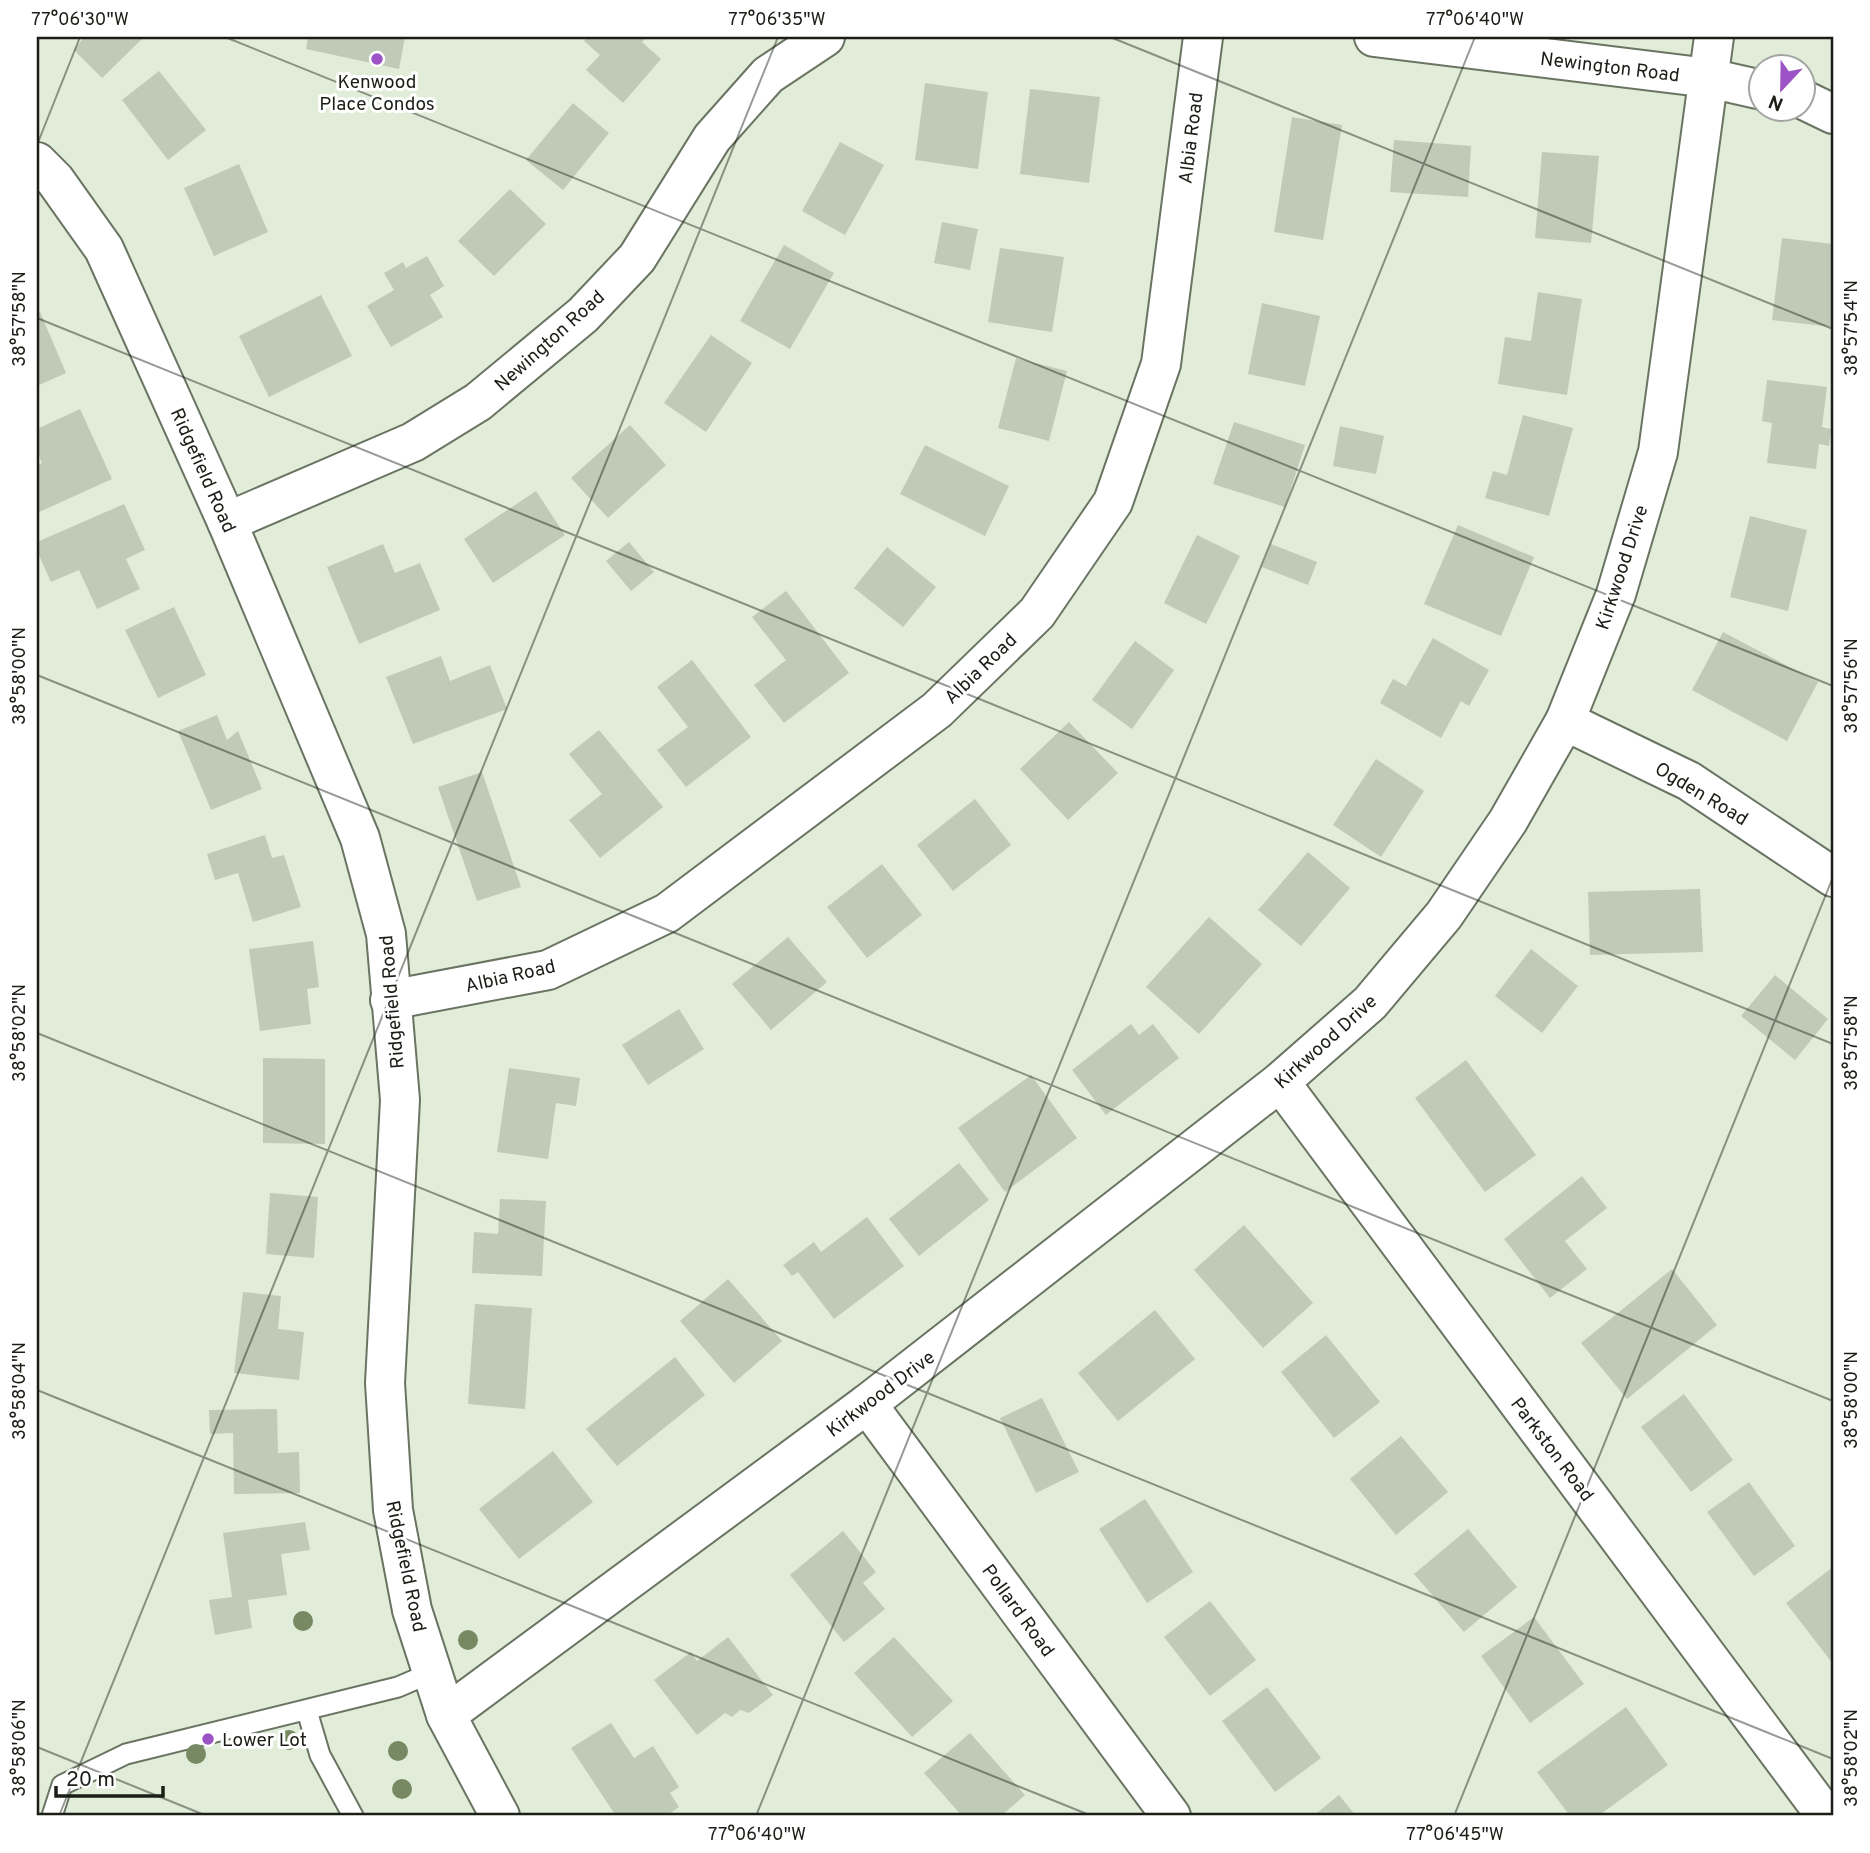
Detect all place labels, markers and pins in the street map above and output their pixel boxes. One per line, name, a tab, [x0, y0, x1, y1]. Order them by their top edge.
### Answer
marker: Kenwood Place Condos	[369, 51, 385, 67]
place label: Kenwood Place Condos	[319, 71, 435, 117]
place label: Lower Lot	[222, 1729, 307, 1753]
marker: Lower Lot	[200, 1731, 216, 1747]

